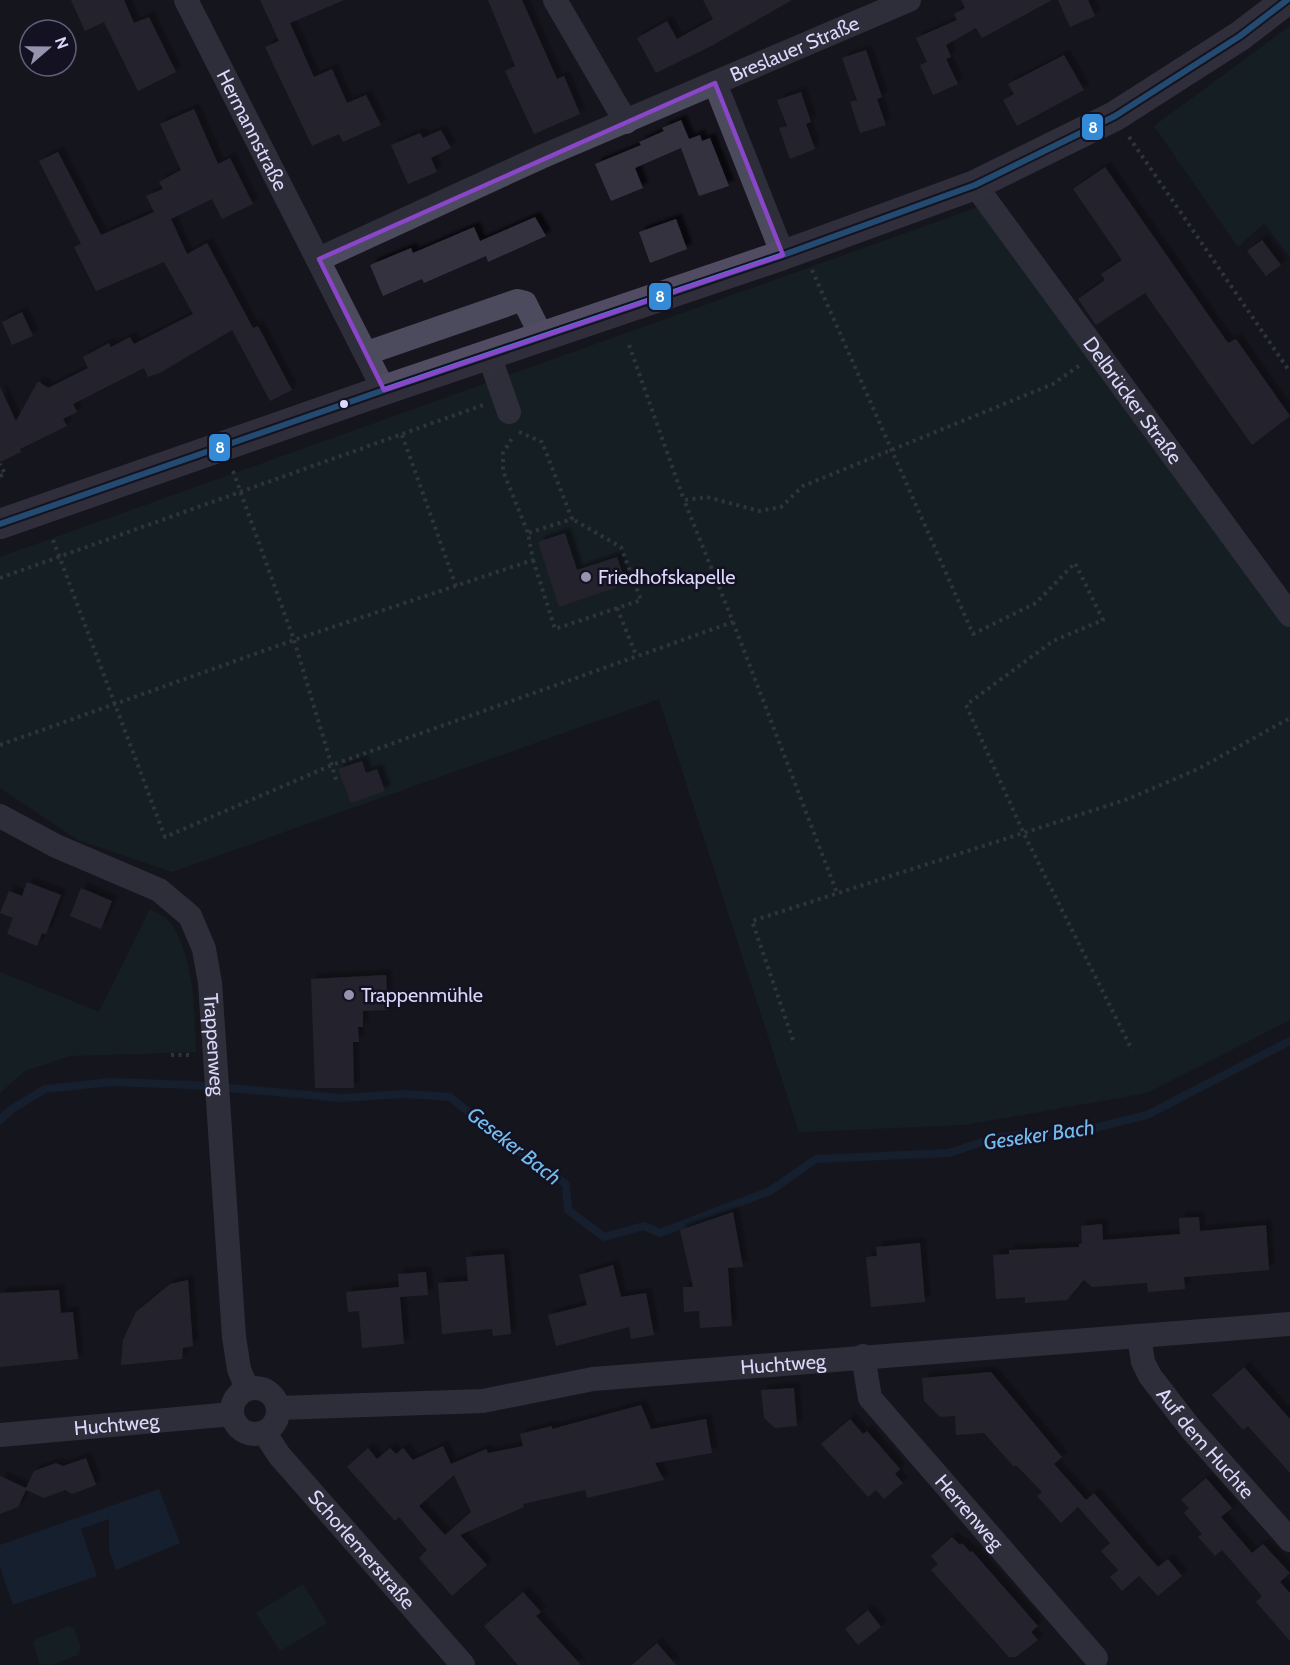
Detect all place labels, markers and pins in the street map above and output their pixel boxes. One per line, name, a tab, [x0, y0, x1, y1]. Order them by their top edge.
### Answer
unlabelled marker	[338, 398, 350, 410]
place label: Friedhofskapelle	[598, 565, 736, 589]
marker: Friedhofskapelle	[579, 570, 593, 584]
place label: Trappenmühle	[361, 983, 483, 1007]
marker: Trappenmühle	[342, 988, 356, 1002]

